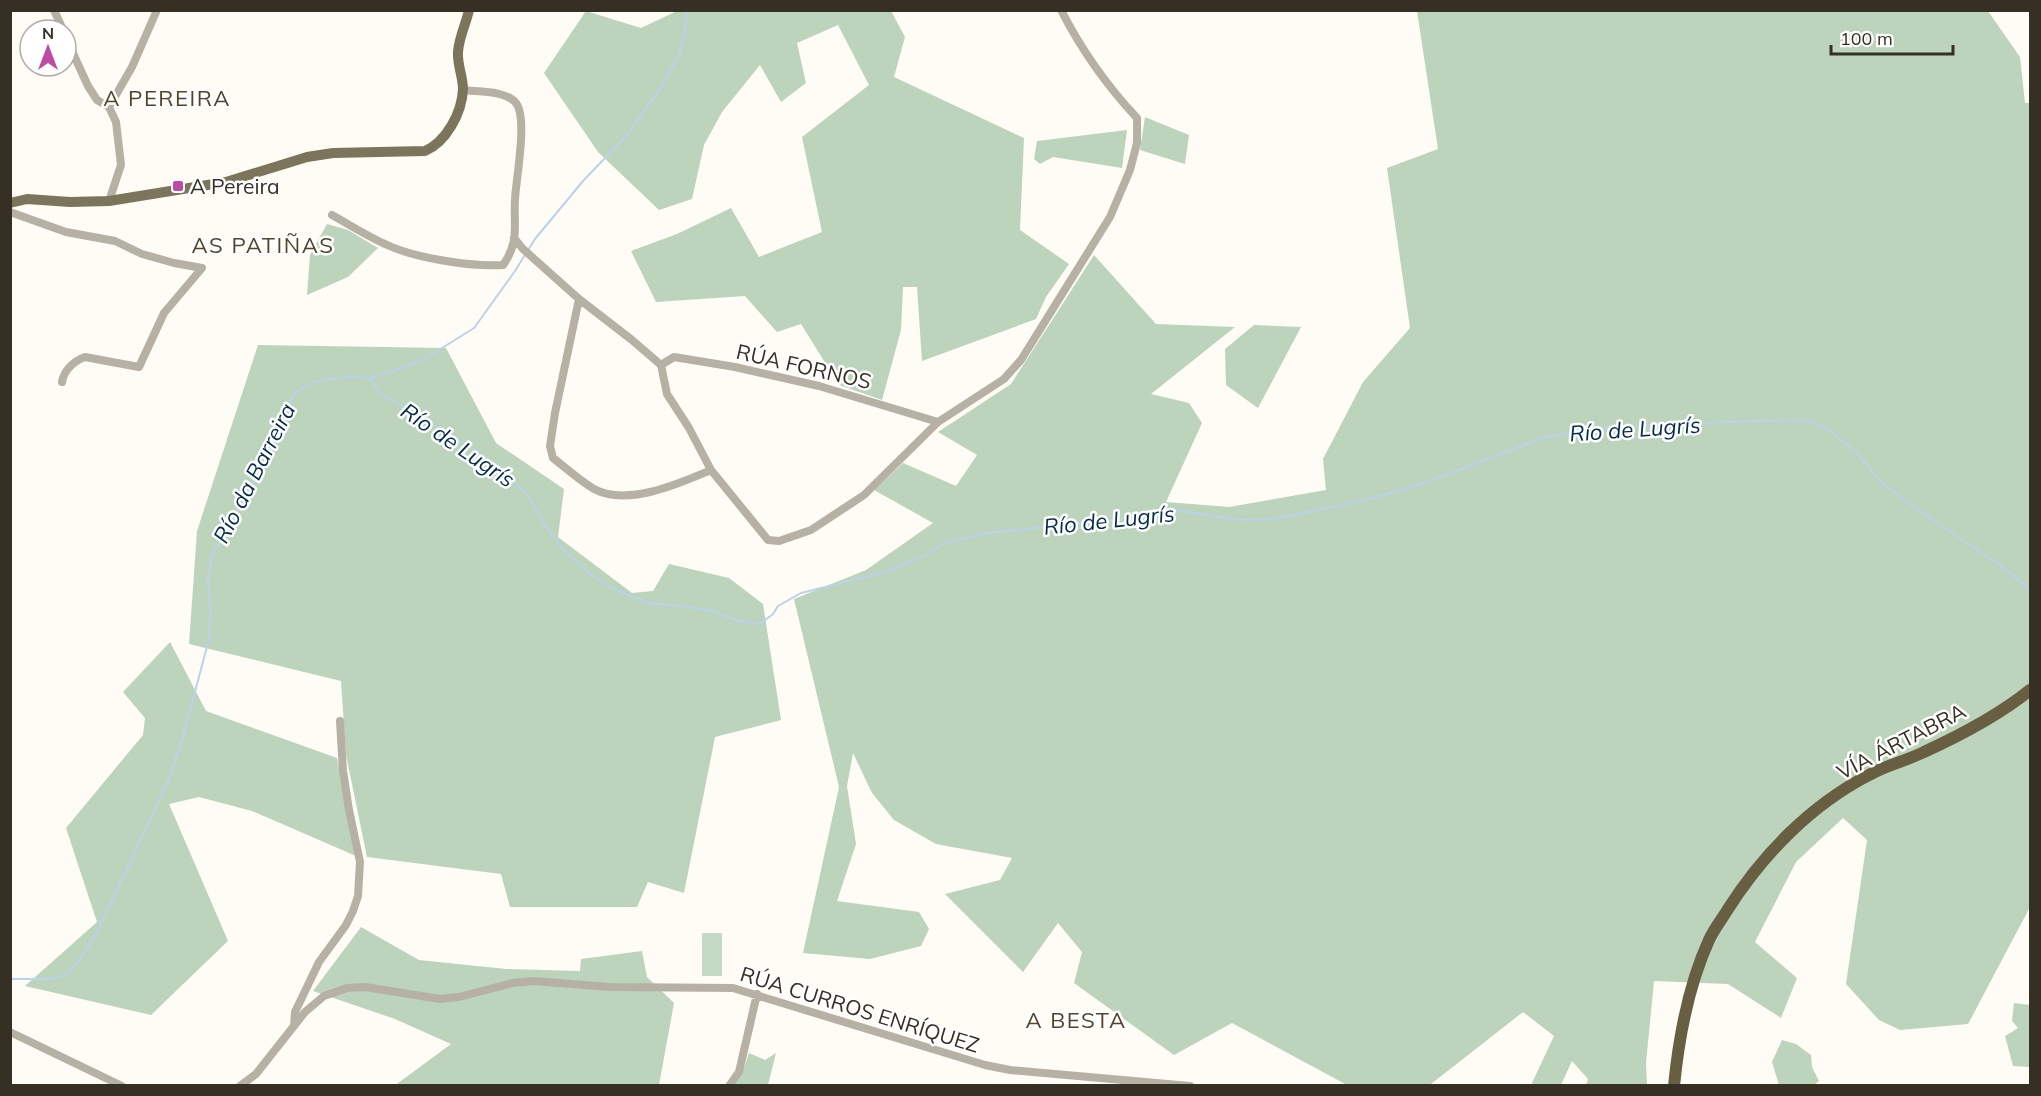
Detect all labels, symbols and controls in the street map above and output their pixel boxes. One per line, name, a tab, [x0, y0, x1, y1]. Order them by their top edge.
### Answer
north arrow	[18, 18, 78, 78]
scale bar	[1831, 18, 1952, 56]
text: N	[42, 23, 54, 43]
text: 100 m	[1840, 27, 1893, 50]
district label: A PEREIRA	[103, 84, 231, 112]
place label: A Pereira	[190, 173, 280, 199]
marker: A Pereira	[171, 179, 185, 193]
district label: AS PATIÑAS	[192, 231, 334, 259]
street label: RÚA FORNOS	[734, 338, 874, 394]
water label: Río de Lugrís	[396, 397, 520, 493]
water label: Río da Barreira	[207, 398, 301, 548]
water label: Río de Lugrís	[1568, 410, 1702, 448]
water label: Río de Lugrís	[1042, 499, 1176, 541]
street label: VÍA ÁRTABRA	[1832, 697, 1970, 785]
street label: RÚA CURROS ENRÍQUEZ	[737, 960, 983, 1058]
district label: A BESTA	[1025, 1006, 1127, 1034]

